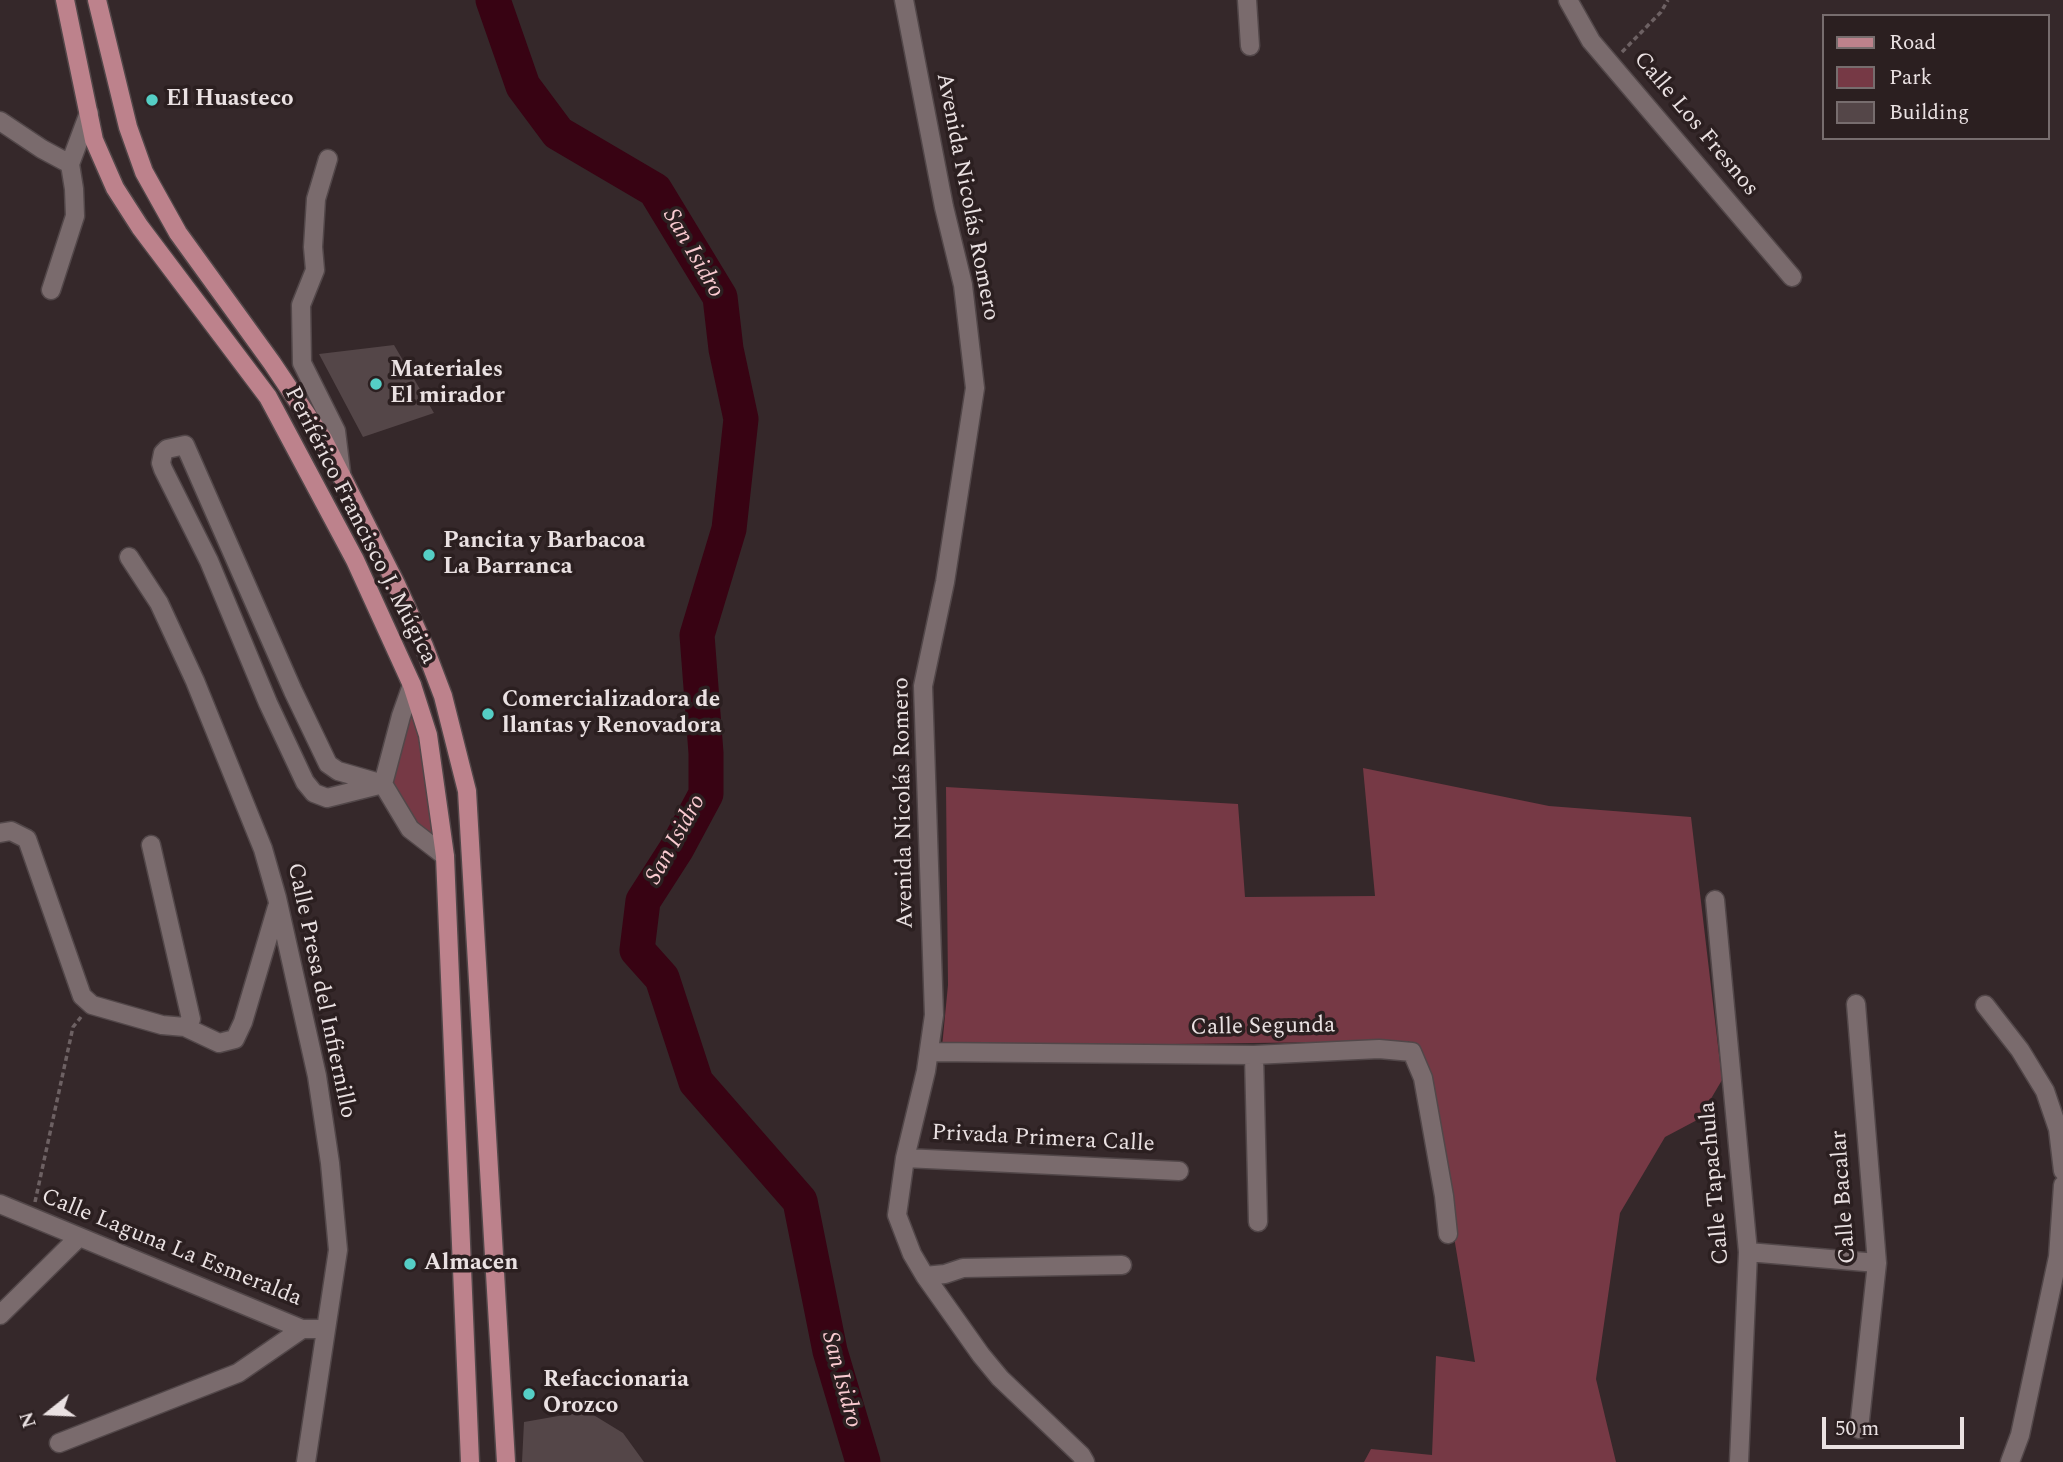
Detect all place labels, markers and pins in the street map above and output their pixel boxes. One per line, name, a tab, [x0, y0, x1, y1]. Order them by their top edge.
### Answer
place label: El Huasteco	[166, 86, 294, 114]
marker: El Huasteco	[144, 92, 160, 108]
place label: Materiales El mirador	[390, 357, 505, 411]
marker: Materiales El mirador	[368, 376, 384, 392]
place label: Pancita y Barbacoa La Barranca	[443, 528, 645, 582]
marker: Pancita y Barbacoa La Barranca	[421, 547, 437, 563]
place label: Comercializadora de llantas y Renovadora	[502, 687, 722, 741]
marker: Comercializadora de llantas y Renovadora	[480, 706, 496, 722]
place label: Almacen	[424, 1250, 518, 1278]
marker: Almacen	[402, 1256, 418, 1272]
place label: Refaccionaria Orozco	[543, 1367, 689, 1421]
marker: Refaccionaria Orozco	[521, 1386, 537, 1402]

